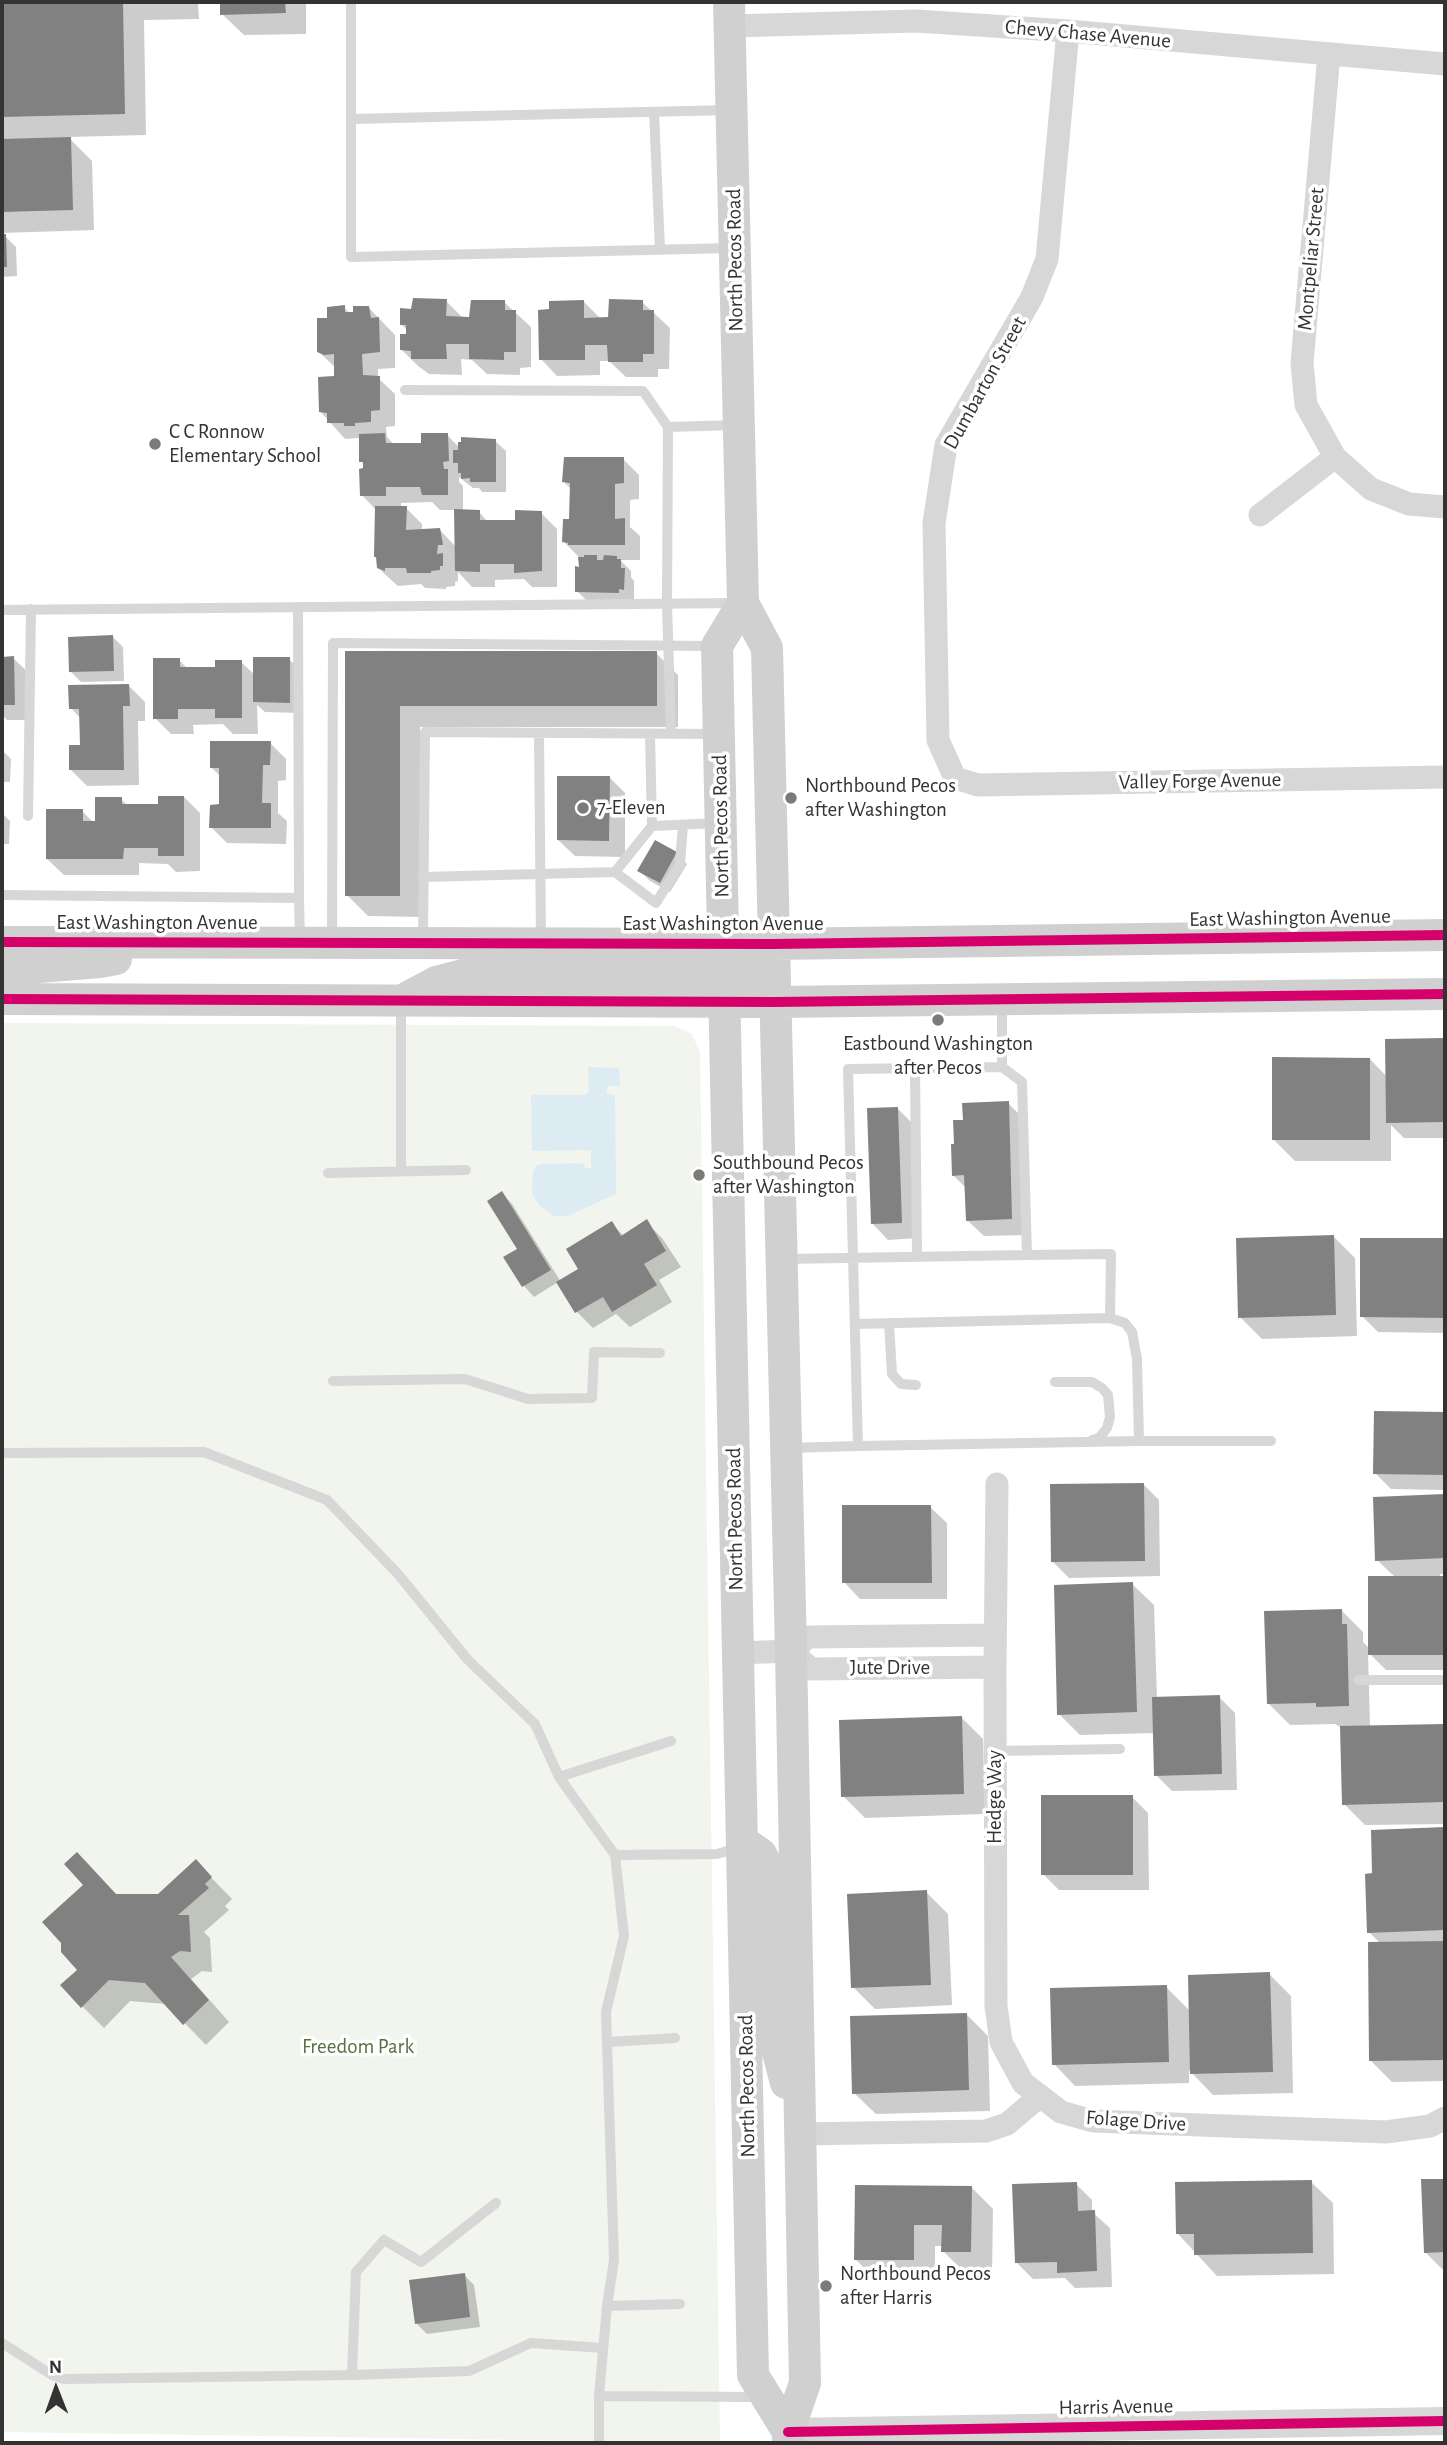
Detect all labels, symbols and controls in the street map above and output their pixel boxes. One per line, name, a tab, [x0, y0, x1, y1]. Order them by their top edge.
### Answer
street label: Chevy Chase Avenue	[1004, 14, 1172, 54]
street label: Montpeliar Street	[1292, 186, 1330, 332]
street label: North Pecos Road	[721, 188, 749, 332]
street label: Dumbarton Street	[938, 312, 1032, 454]
place label: C C Ronnow Elementary School	[169, 419, 321, 469]
marker: C C Ronnow Elementary School	[147, 436, 163, 452]
street label: North Pecos Road	[707, 754, 735, 898]
street label: Valley Forge Avenue	[1118, 767, 1282, 795]
place label: Northbound Pecos after Washington	[805, 773, 956, 823]
marker: Northbound Pecos after Washington	[783, 790, 799, 806]
place label: 7-Eleven	[597, 795, 666, 821]
marker: 7-Eleven	[575, 800, 591, 816]
street label: East Washington Avenue	[1189, 904, 1391, 932]
street label: East Washington Avenue	[56, 910, 258, 936]
street label: East Washington Avenue	[622, 911, 824, 937]
marker: Eastbound Washington after Pecos	[930, 1012, 946, 1028]
place label: Eastbound Washington after Pecos	[843, 1031, 1033, 1081]
place label: Southbound Pecos after Washington	[713, 1150, 864, 1200]
marker: Southbound Pecos after Washington	[691, 1167, 707, 1183]
street label: North Pecos Road	[721, 1447, 749, 1591]
street label: Jute Drive	[850, 1655, 930, 1681]
street label: Hedge Way	[982, 1750, 1008, 1844]
street label: North Pecos Road	[733, 2014, 761, 2158]
park label: Freedom Park	[302, 2034, 414, 2060]
street label: Folage Drive	[1085, 2105, 1187, 2137]
place label: Northbound Pecos after Harris	[840, 2261, 991, 2311]
marker: Northbound Pecos after Harris	[818, 2278, 834, 2294]
north arrow	[21, 2354, 91, 2424]
text: N	[49, 2358, 62, 2377]
street label: Harris Avenue	[1059, 2393, 1173, 2421]

